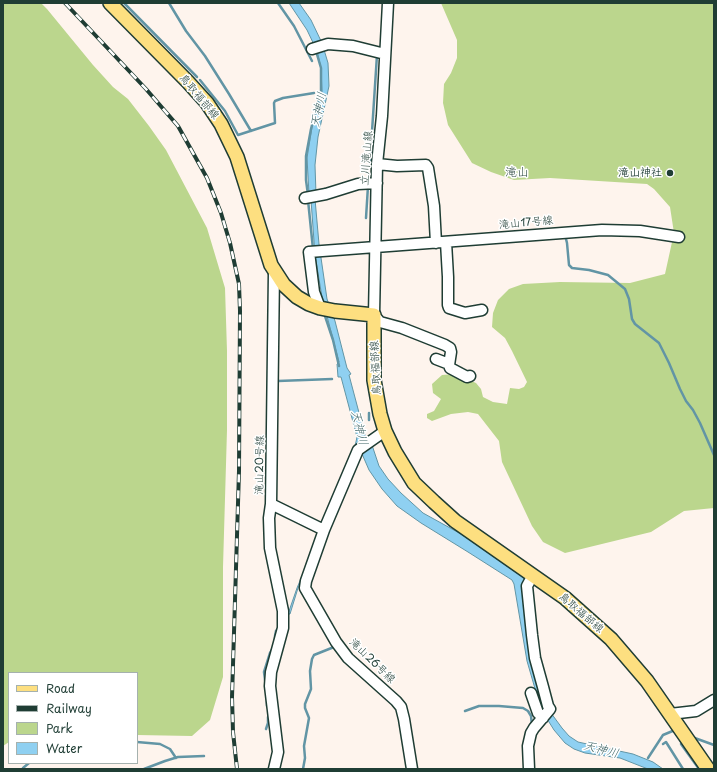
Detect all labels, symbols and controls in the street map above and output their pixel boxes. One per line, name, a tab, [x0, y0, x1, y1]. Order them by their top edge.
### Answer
street label: 鳥取福部線	[176, 72, 222, 122]
water label: 天神川	[308, 91, 330, 129]
street label: 立川滝山線	[358, 130, 376, 186]
district label: 滝山	[505, 166, 529, 180]
place label: 滝山神社	[618, 166, 662, 180]
marker: 滝山神社	[665, 168, 675, 178]
street label: 滝山17号線	[498, 214, 554, 232]
street label: 鳥取福部線	[368, 340, 384, 396]
water label: 天神川	[348, 409, 370, 447]
street label: 滝山20号線	[253, 435, 267, 495]
street label: 鳥取福部線	[556, 590, 606, 636]
street label: 滝山26号線	[346, 636, 398, 686]
legend	[8, 672, 138, 764]
text: Road	[46, 679, 75, 697]
text: Railway	[46, 699, 92, 717]
text: Park	[46, 719, 73, 737]
text: Water	[46, 739, 82, 757]
water label: 天神川	[582, 739, 620, 761]

